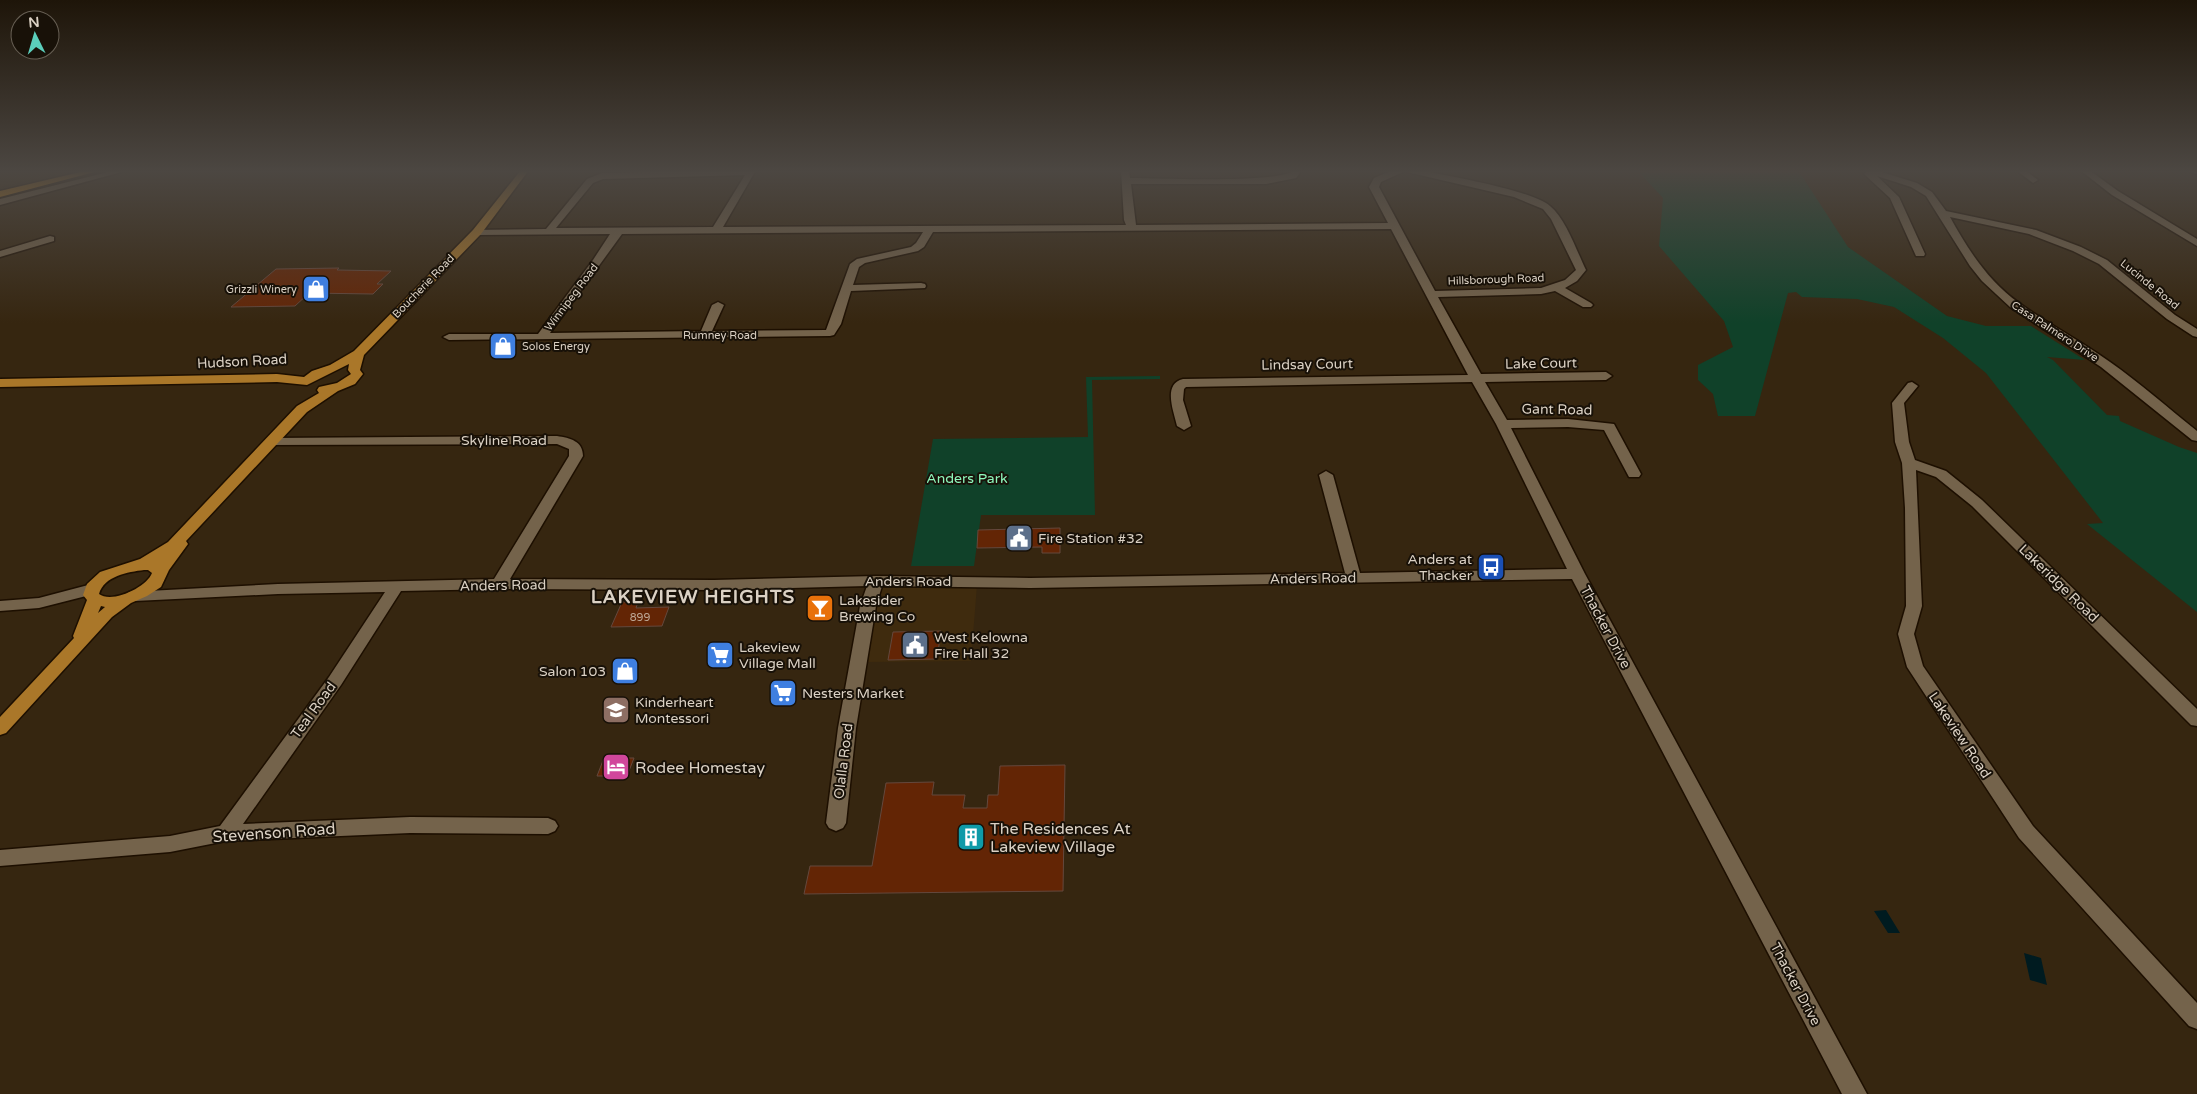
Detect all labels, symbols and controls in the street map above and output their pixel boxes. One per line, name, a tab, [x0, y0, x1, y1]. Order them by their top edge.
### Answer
north arrow	[10, 10, 60, 60]
text: N	[28, 14, 40, 32]
street label: Boucherie Road	[390, 252, 457, 321]
street label: Lucinde Road	[2118, 257, 2182, 312]
street label: Winnipeg Road	[542, 261, 601, 333]
street label: Hillsborough Road	[1447, 271, 1545, 288]
shop icon: Grizzli Winery	[301, 274, 331, 304]
place label: Grizzli Winery	[226, 283, 297, 296]
street label: Casa Palmero Drive	[2009, 298, 2101, 364]
street label: Rumney Road	[683, 329, 757, 342]
shop icon: Solos Energy	[488, 331, 518, 361]
place label: Solos Energy	[522, 340, 590, 353]
street label: Hudson Road	[196, 351, 288, 372]
street label: Lake Court	[1505, 354, 1578, 373]
street label: Lindsay Court	[1261, 355, 1354, 374]
street label: Gant Road	[1521, 400, 1593, 419]
street label: Skyline Road	[461, 432, 547, 449]
park label: Anders Park	[926, 470, 1008, 487]
public building icon: Fire Station #32	[1004, 523, 1034, 553]
place label: Fire Station #32	[1038, 530, 1144, 547]
street label: Lakeridge Road	[2015, 541, 2102, 626]
place label: Anders at Thacker	[1408, 551, 1473, 584]
bus stop icon: Anders at Thacker	[1476, 552, 1506, 582]
street label: Anders Road	[1270, 569, 1356, 588]
street label: Anders Road	[865, 573, 951, 590]
street label: Anders Road	[460, 576, 546, 595]
street label: Thacker Drive	[1577, 583, 1635, 672]
district label: LAKEVIEW HEIGHTS	[591, 586, 795, 608]
place label: Lakesider Brewing Co	[839, 592, 915, 625]
bar icon: Lakesider Brewing Co	[805, 593, 835, 623]
house number: 899	[630, 611, 650, 624]
place label: West Kelowna Fire Hall 32	[934, 629, 1028, 662]
public building icon: West Kelowna Fire Hall 32	[900, 630, 930, 660]
place label: Lakeview Village Mall	[739, 639, 816, 672]
supermarket icon: Lakeview Village Mall	[705, 640, 735, 670]
shop icon: Salon 103	[610, 656, 640, 686]
place label: Salon 103	[539, 663, 606, 680]
supermarket icon: Nesters Market	[768, 678, 798, 708]
street label: Teal Road	[287, 679, 340, 742]
place label: Nesters Market	[802, 685, 905, 702]
street label: Lakeview Road	[1925, 689, 1995, 781]
place label: Kinderheart Montessori	[635, 694, 714, 727]
school or university icon: Kinderheart Montessori	[601, 695, 631, 725]
street label: Olalla Road	[830, 722, 857, 800]
hotel icon: Rodee Homestay	[601, 752, 631, 782]
place label: Rodee Homestay	[635, 758, 765, 778]
street label: Stevenson Road	[212, 819, 336, 847]
place label: The Residences At Lakeview Village	[990, 819, 1131, 857]
building icon: The Residences At Lakeview Village	[956, 822, 986, 852]
street label: Thacker Drive	[1767, 940, 1825, 1029]

